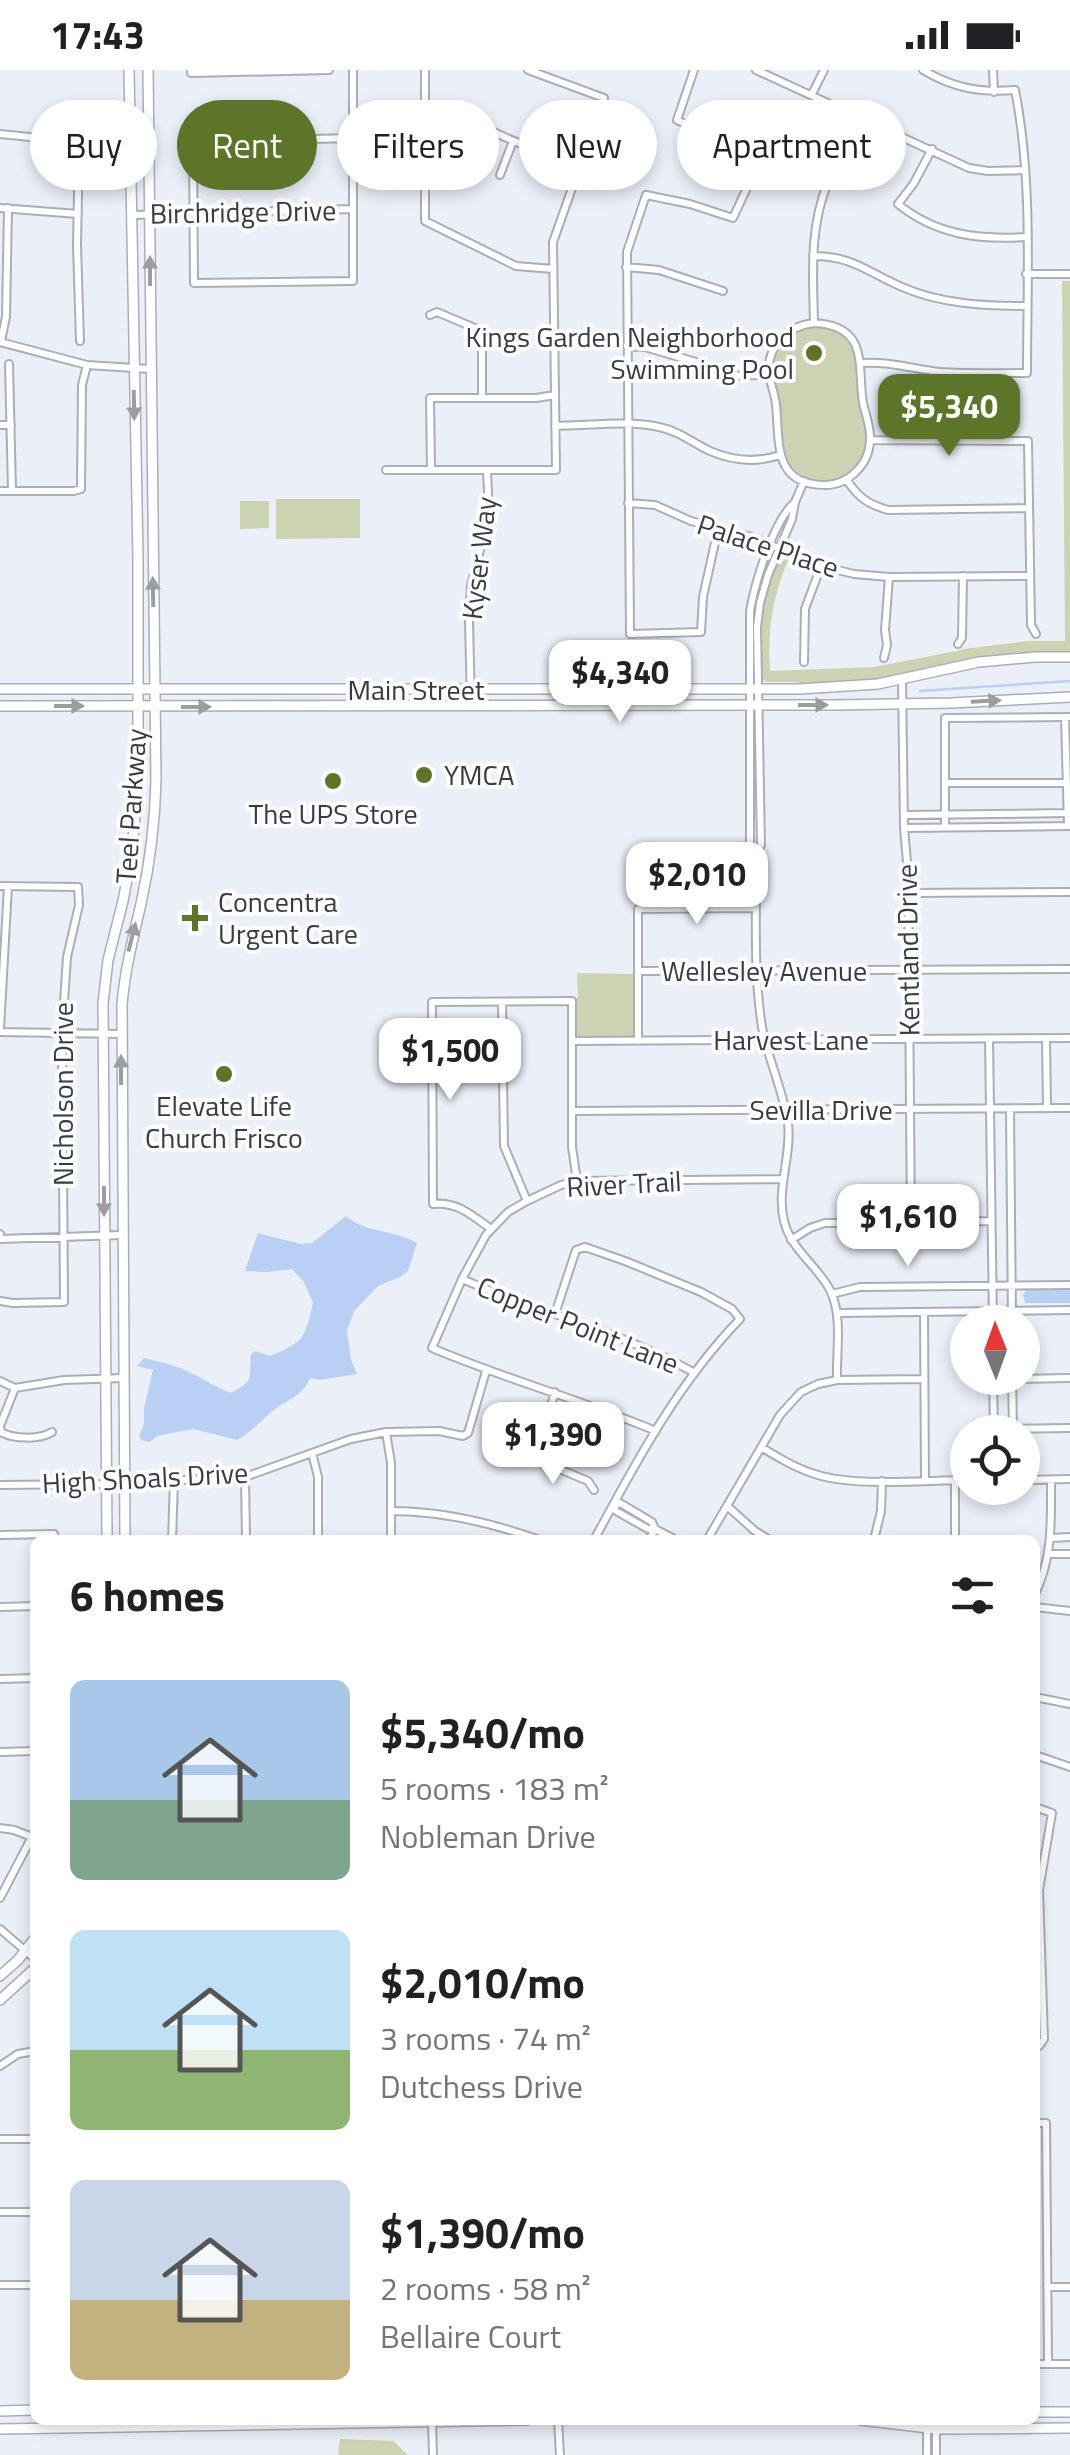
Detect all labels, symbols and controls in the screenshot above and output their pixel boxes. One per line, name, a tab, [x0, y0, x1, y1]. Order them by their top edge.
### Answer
text: 17:43	[50, 6, 145, 64]
chip: Buy	[30, 100, 157, 190]
chip: Rent	[177, 100, 317, 190]
chip: Filters	[337, 100, 499, 190]
chip: New	[519, 100, 657, 190]
chip: Apartment	[677, 100, 906, 190]
street label: Birchridge Drive	[149, 188, 337, 235]
one-way arrow	[142, 255, 158, 287]
place label: Kings Garden Neighborhood Swimming Pool	[465, 315, 794, 390]
marker: Kings Garden Neighborhood Swimming Pool	[803, 342, 825, 364]
pin: $5,340	[868, 374, 1030, 459]
text: $5,340	[900, 382, 998, 430]
one-way arrow	[127, 390, 143, 422]
street label: Kyser Way	[450, 494, 507, 622]
street label: Palace Place	[692, 502, 845, 589]
one-way arrow	[144, 575, 160, 607]
pin: $4,340	[539, 640, 701, 725]
text: $4,340	[571, 648, 669, 696]
street label: Main Street	[347, 668, 485, 711]
one-way arrow	[971, 693, 1002, 709]
one-way arrow	[798, 697, 830, 713]
one-way arrow	[53, 698, 85, 714]
one-way arrow	[181, 699, 213, 715]
street label: Teel Parkway	[104, 727, 157, 885]
place label: YMCA	[444, 753, 515, 796]
marker: YMCA	[413, 764, 435, 786]
marker: The UPS Store	[322, 770, 344, 792]
place label: The UPS Store	[248, 792, 418, 835]
pin: $2,010	[616, 842, 778, 927]
text: $2,010	[648, 850, 746, 898]
street label: Kentland Drive	[885, 864, 930, 1036]
place label: Concentra Urgent Care	[218, 880, 358, 955]
marker: Concentra Urgent Care	[182, 905, 208, 931]
one-way arrow	[125, 921, 140, 952]
street label: Wellesley Avenue	[661, 949, 867, 992]
street label: Nicholson Drive	[41, 1002, 84, 1186]
pin: $1,500	[369, 1018, 531, 1103]
street label: Harvest Lane	[713, 1018, 869, 1061]
text: $1,500	[401, 1026, 499, 1074]
one-way arrow	[113, 1053, 129, 1085]
marker: Elevate Life Church Frisco	[213, 1063, 235, 1085]
place label: Elevate Life Church Frisco	[145, 1084, 303, 1159]
street label: Sevilla Drive	[749, 1088, 893, 1131]
street label: River Trail	[565, 1159, 683, 1208]
pin: $1,610	[827, 1184, 989, 1269]
one-way arrow	[96, 1185, 112, 1217]
text: $1,610	[859, 1192, 957, 1240]
street label: Copper Point Lane	[471, 1264, 686, 1385]
north arrow	[950, 1305, 1040, 1395]
map controls	[950, 1305, 1040, 1505]
pin: $1,390	[472, 1402, 634, 1487]
text: $1,390	[504, 1410, 602, 1458]
button: locate	[950, 1415, 1040, 1505]
street label: High Shoals Drive	[41, 1451, 249, 1504]
text: 6 homes	[70, 1563, 225, 1627]
icon: filters	[945, 1568, 1000, 1623]
text: $5,340/mo	[380, 1700, 585, 1764]
icon: home	[150, 1720, 270, 1840]
text: 5 rooms · 183 m²	[380, 1764, 609, 1812]
text: Nobleman Drive	[380, 1812, 596, 1860]
text: $2,010/mo	[380, 1950, 585, 2014]
icon: home	[150, 1970, 270, 2090]
text: 3 rooms · 74 m²	[380, 2014, 591, 2062]
text: Dutchess Drive	[380, 2062, 583, 2110]
text: $1,390/mo	[380, 2200, 585, 2264]
icon: home	[150, 2220, 270, 2340]
text: 2 rooms · 58 m²	[380, 2264, 591, 2312]
text: Bellaire Court	[380, 2312, 561, 2360]

